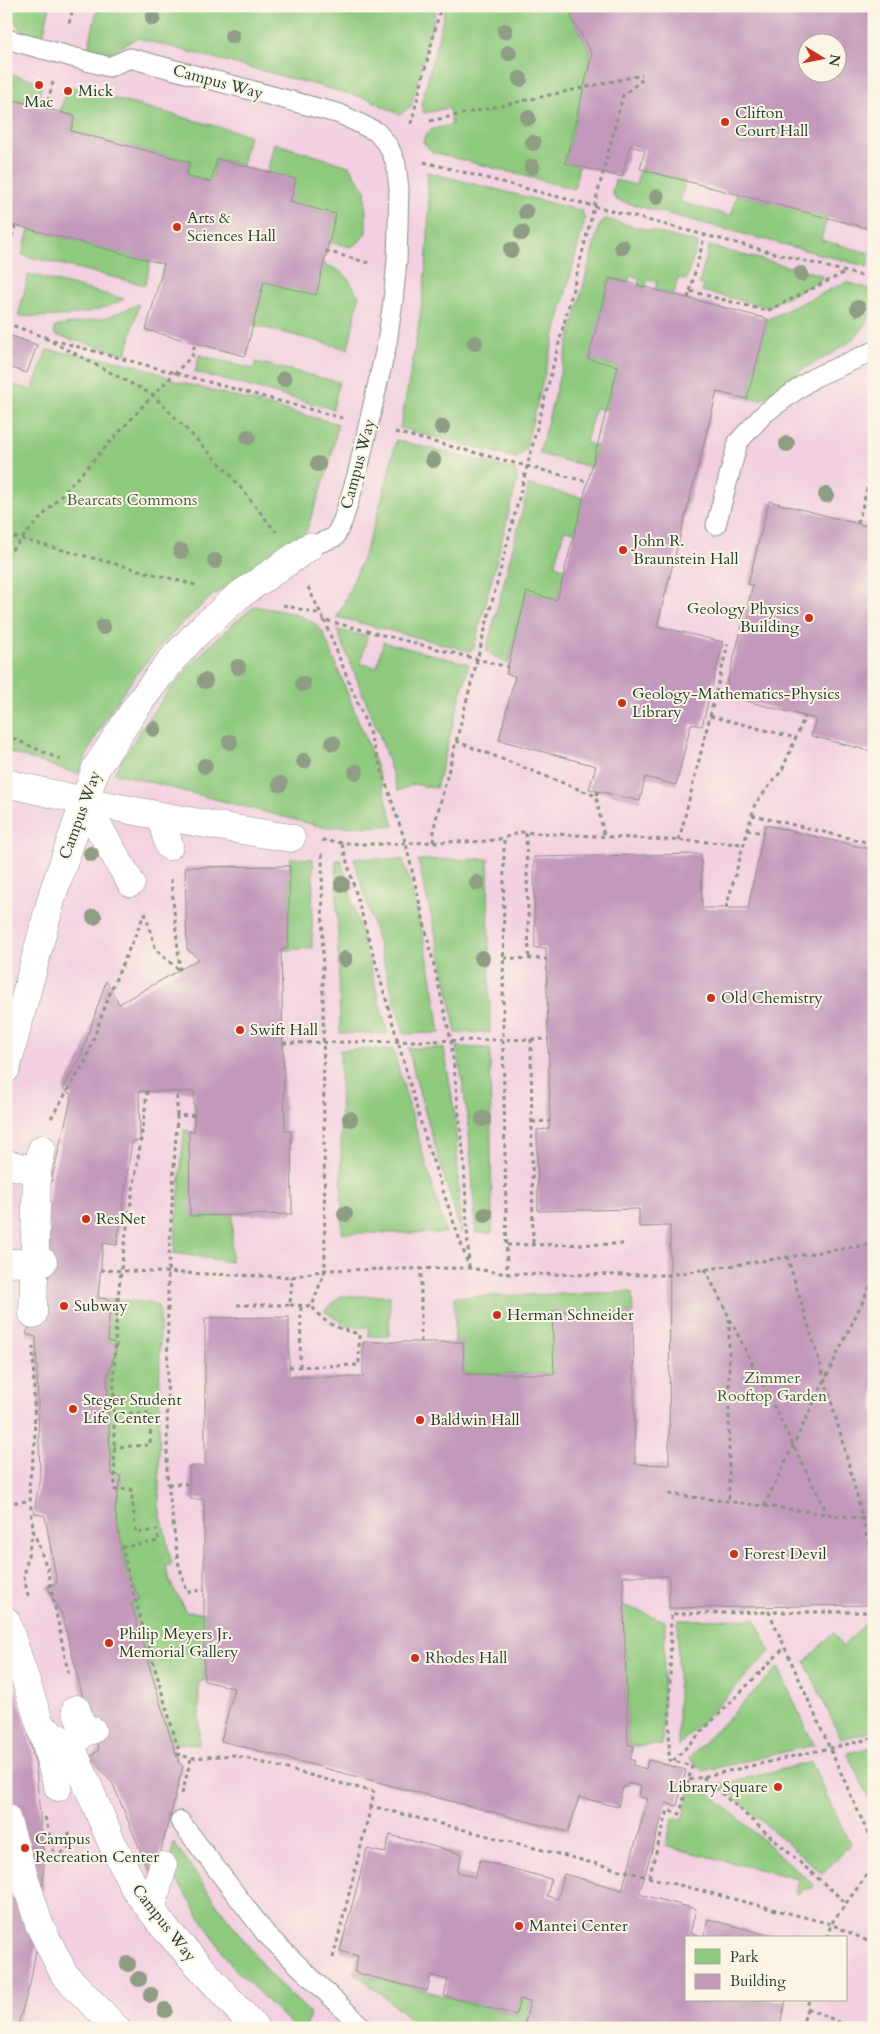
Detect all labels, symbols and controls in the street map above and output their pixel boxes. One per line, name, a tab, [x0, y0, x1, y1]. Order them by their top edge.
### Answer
north arrow	[798, 32, 848, 82]
text: N	[824, 53, 845, 68]
street label: Campus Way	[170, 59, 266, 105]
marker: Mac	[33, 79, 45, 91]
place label: Mick	[78, 80, 114, 102]
marker: Mick	[62, 85, 74, 97]
place label: Mac	[24, 91, 54, 113]
place label: Clifton Court Hall	[735, 102, 808, 142]
marker: Clifton Court Hall	[719, 116, 731, 128]
place label: Arts & Sciences Hall	[187, 207, 276, 247]
marker: Arts & Sciences Hall	[171, 221, 183, 233]
street label: Campus Way	[335, 416, 381, 512]
park label: Bearcats Commons	[67, 489, 197, 511]
place label: John R. Braunstein Hall	[631, 530, 739, 570]
marker: John R. Braunstein Hall	[617, 544, 629, 556]
place label: Geology Physics Building	[687, 598, 799, 638]
marker: Geology Physics Building	[803, 612, 815, 624]
place label: Geology-Mathematics-Physics Library	[632, 683, 840, 723]
marker: Geology-Mathematics-Physics Library	[616, 697, 628, 709]
street label: Campus Way	[54, 767, 106, 862]
place label: Old Chemistry	[721, 987, 823, 1009]
marker: Old Chemistry	[705, 992, 717, 1004]
place label: Swift Hall	[250, 1019, 318, 1041]
marker: Swift Hall	[234, 1024, 246, 1036]
place label: ResNet	[96, 1208, 146, 1230]
marker: ResNet	[80, 1213, 92, 1225]
place label: Subway	[74, 1295, 128, 1317]
marker: Subway	[58, 1300, 70, 1312]
place label: Herman Schneider	[507, 1304, 634, 1326]
marker: Herman Schneider	[491, 1309, 503, 1321]
park label: Zimmer Rooftop Garden	[717, 1367, 827, 1407]
place label: Steger Student Life Center	[83, 1389, 181, 1429]
marker: Steger Student Life Center	[67, 1403, 79, 1415]
place label: Baldwin Hall	[430, 1409, 520, 1431]
marker: Baldwin Hall	[414, 1414, 426, 1426]
place label: Forest Devil	[744, 1543, 827, 1565]
marker: Forest Devil	[728, 1548, 740, 1560]
place label: Philip Meyers Jr. Memorial Gallery	[119, 1623, 239, 1663]
marker: Philip Meyers Jr. Memorial Gallery	[103, 1637, 115, 1649]
place label: Rhodes Hall	[425, 1647, 507, 1669]
marker: Rhodes Hall	[409, 1652, 421, 1664]
place label: Library Square	[669, 1776, 768, 1798]
marker: Library Square	[772, 1781, 784, 1793]
place label: Campus Recreation Center	[35, 1828, 159, 1868]
marker: Campus Recreation Center	[19, 1842, 31, 1854]
street label: Campus Way	[127, 1880, 202, 1967]
place label: Mantei Center	[529, 1915, 628, 1937]
marker: Mantei Center	[513, 1920, 525, 1932]
legend	[685, 1936, 848, 2002]
text: Park	[730, 1947, 759, 1967]
text: Building	[730, 1971, 786, 1991]

